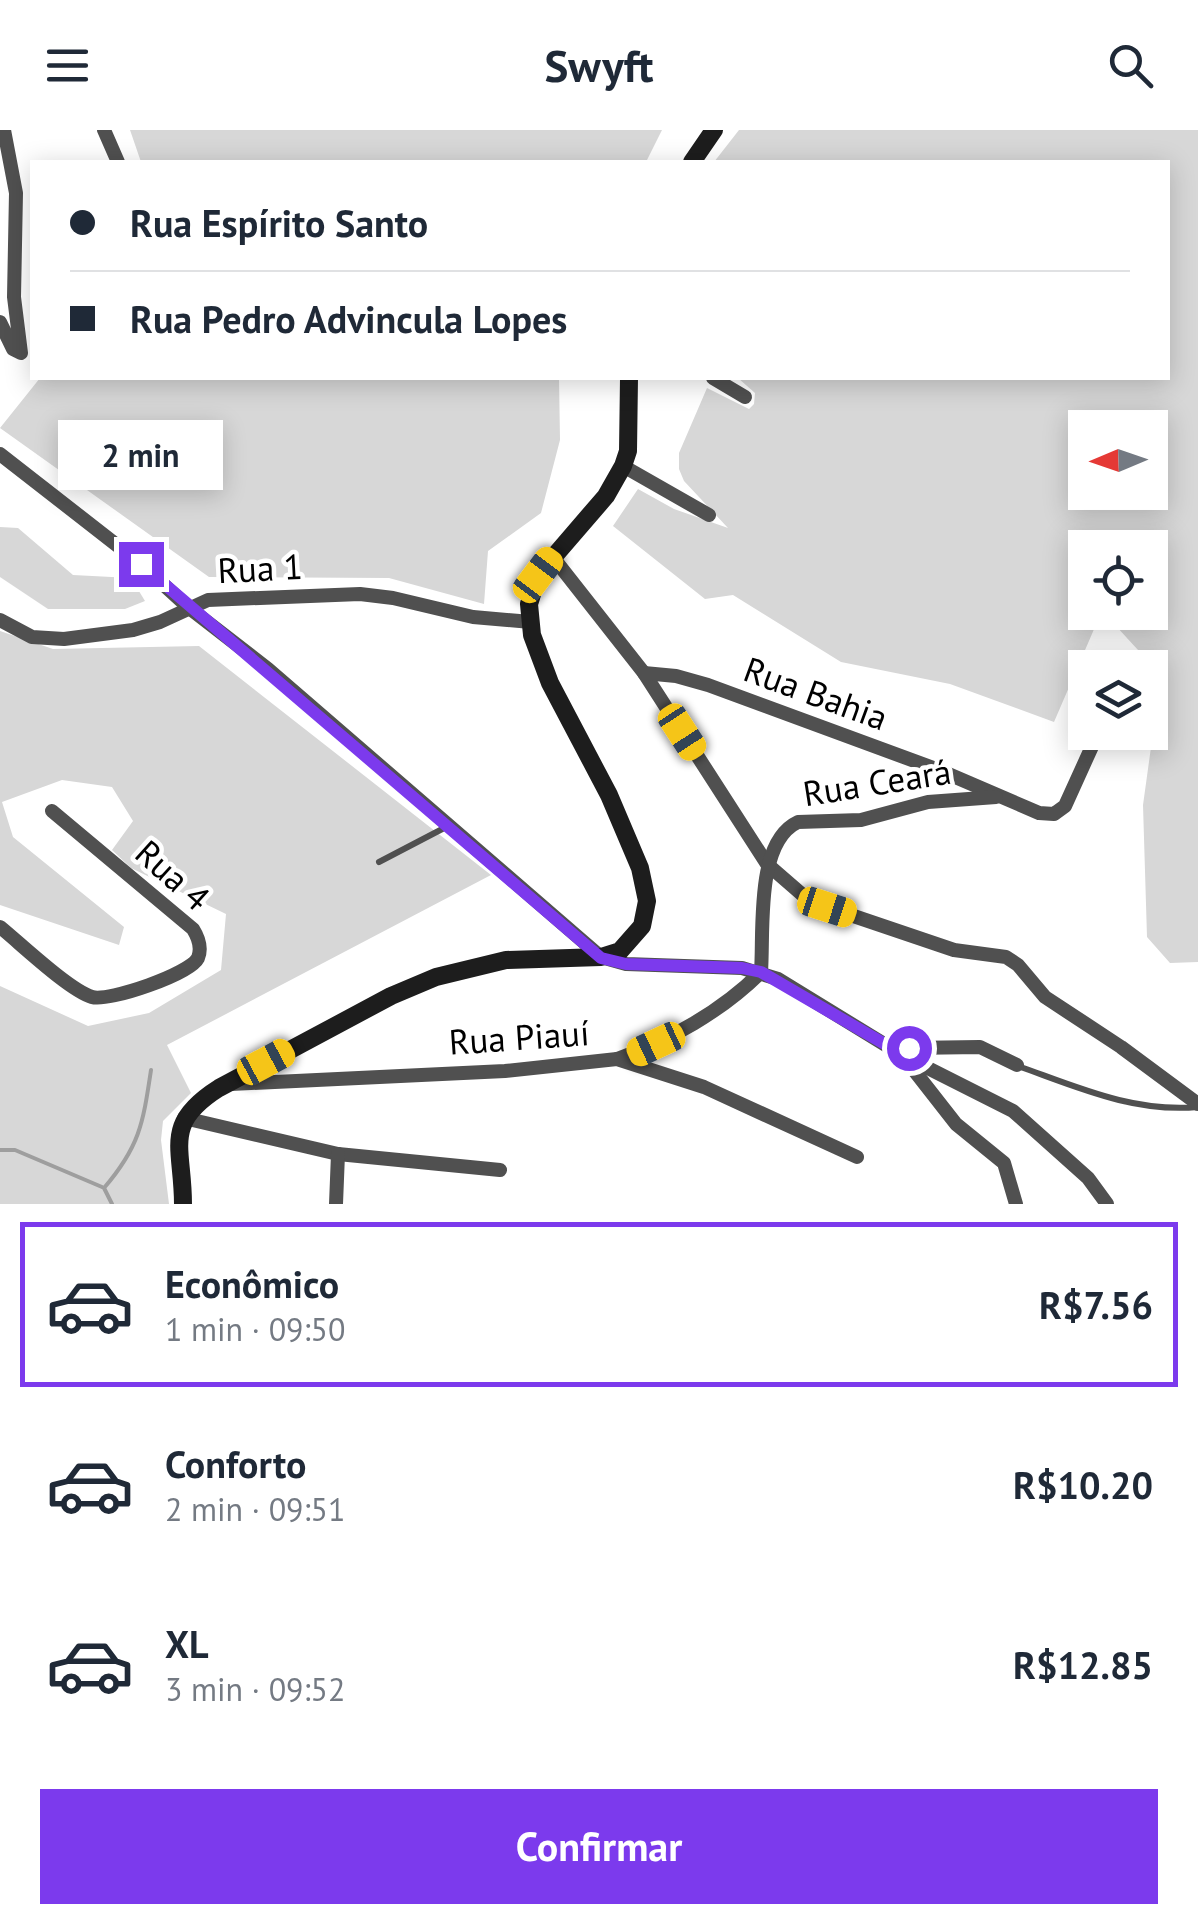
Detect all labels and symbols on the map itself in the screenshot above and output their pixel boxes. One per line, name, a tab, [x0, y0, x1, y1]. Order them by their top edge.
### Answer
north arrow	[1068, 410, 1168, 510]
callout: 2 min	[58, 419, 224, 489]
route end	[119, 542, 164, 587]
car	[508, 542, 568, 608]
street label: Rua 1	[216, 543, 304, 593]
street label: Rua Bahia	[738, 646, 894, 740]
car	[653, 699, 711, 765]
street label: Rua Ceará	[800, 748, 954, 816]
street label: Rua 4	[126, 829, 220, 921]
car	[794, 883, 860, 931]
street label: Rua Piauí	[447, 1009, 591, 1065]
car	[622, 1018, 690, 1070]
route start	[887, 1026, 932, 1071]
car	[232, 1035, 300, 1089]

